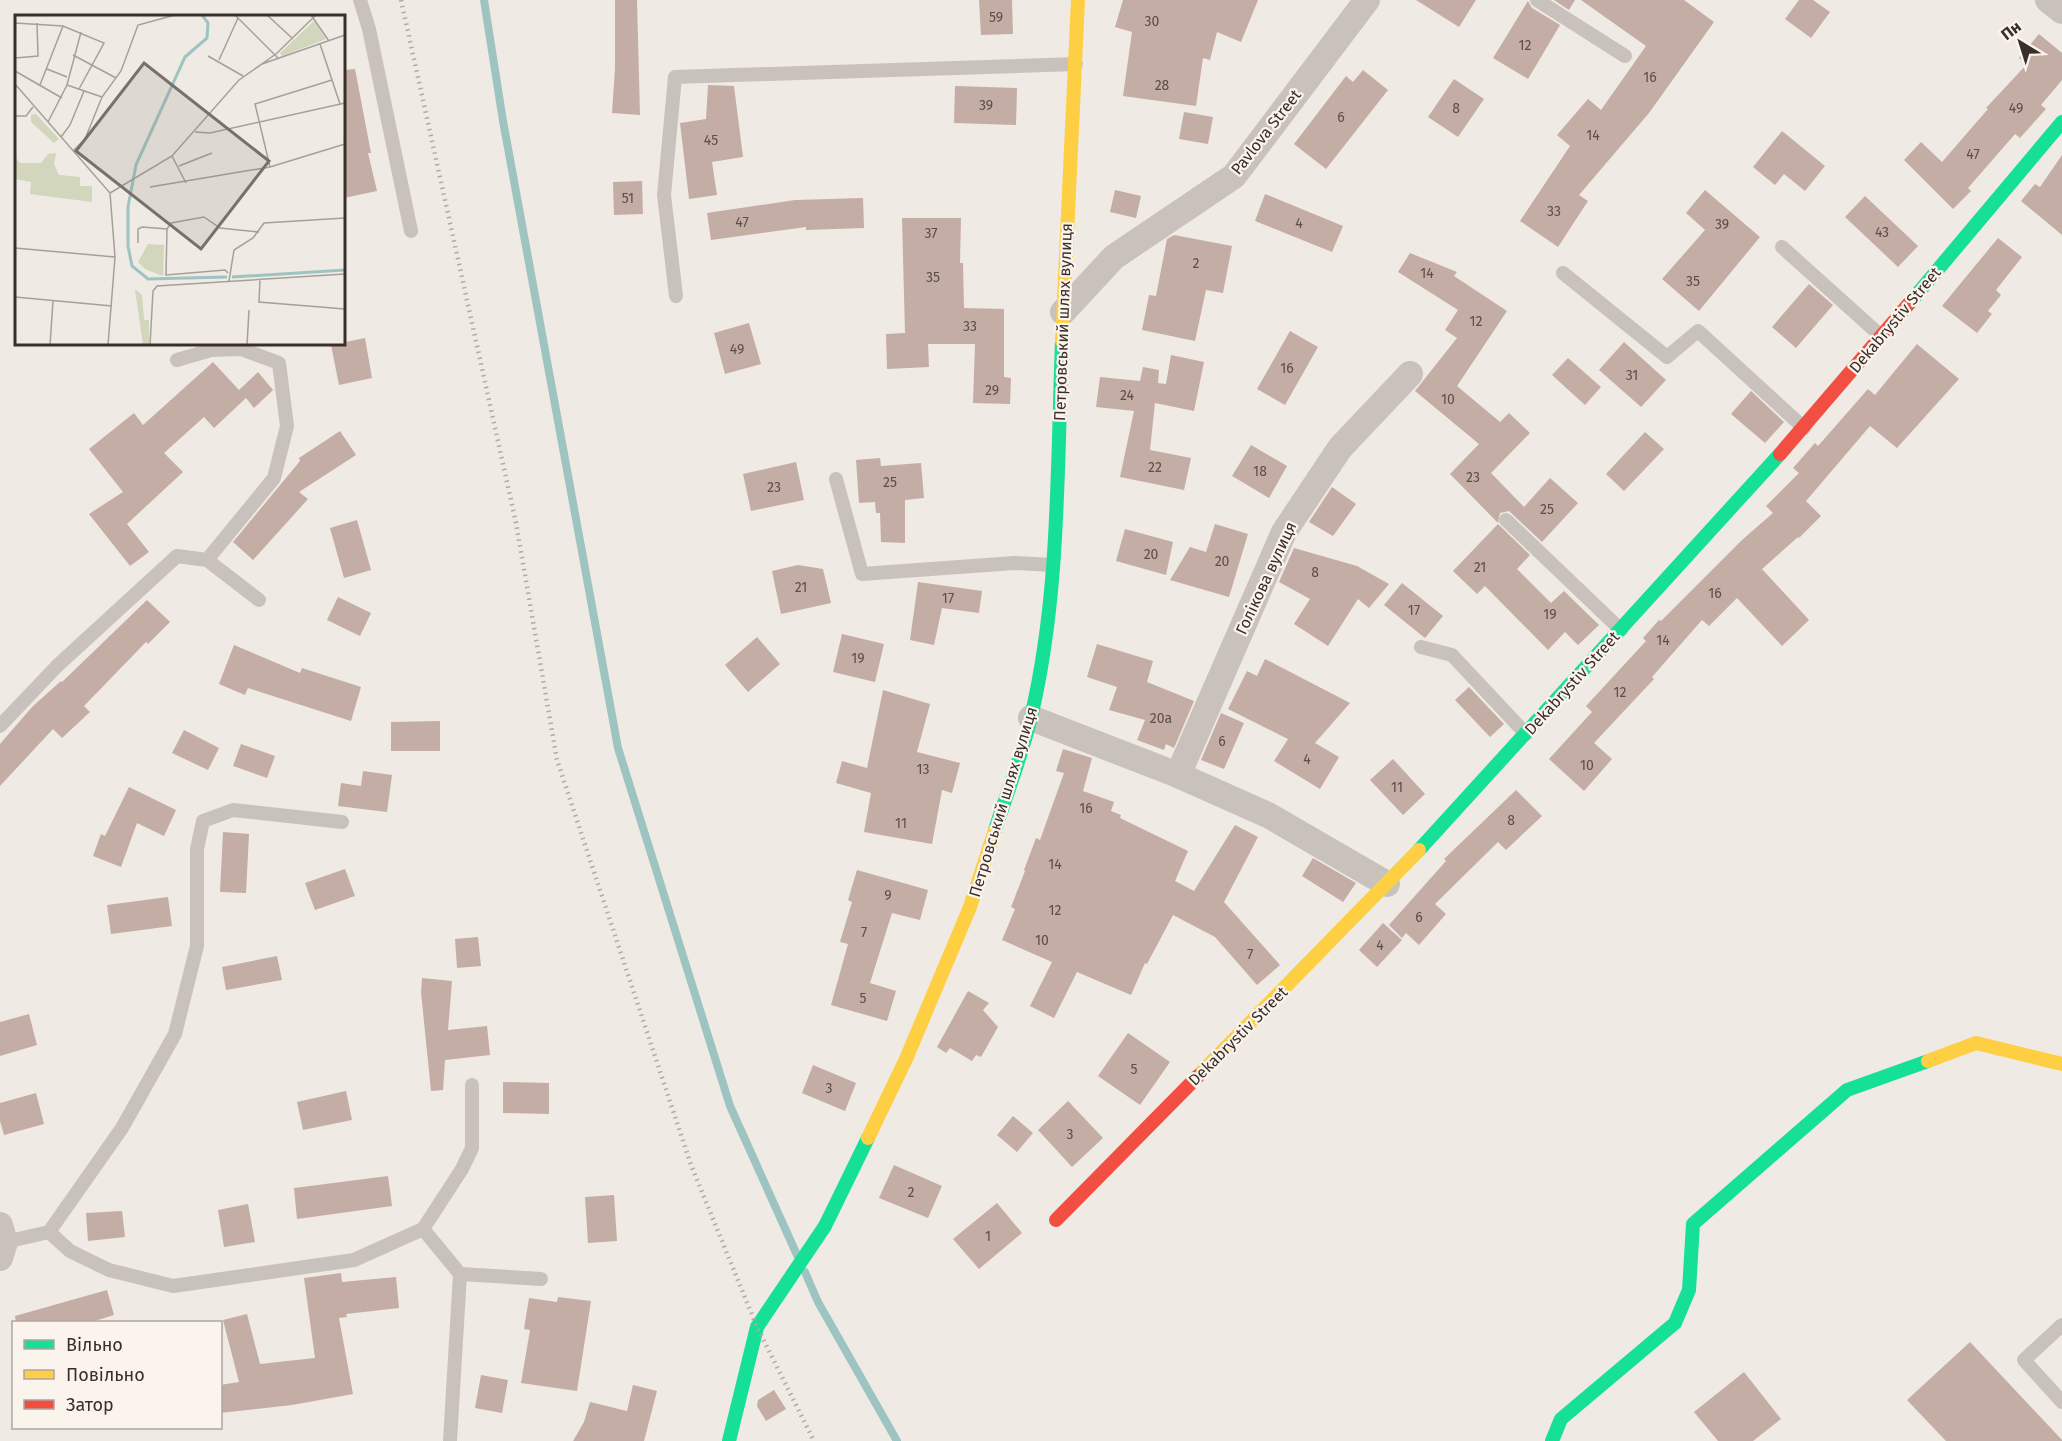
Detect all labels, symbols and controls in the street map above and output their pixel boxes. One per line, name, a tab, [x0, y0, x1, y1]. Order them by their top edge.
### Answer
house number: 59	[989, 9, 1003, 26]
north arrow	[1990, 12, 2050, 72]
house number: 30	[1145, 13, 1160, 30]
inset map	[15, 15, 345, 345]
text: Пн	[1997, 17, 2025, 44]
house number: 12	[1519, 37, 1532, 54]
house number: 16	[1643, 69, 1657, 86]
house number: 28	[1155, 77, 1170, 94]
street label: Pavlova Street	[1227, 86, 1305, 178]
house number: 39	[979, 97, 993, 114]
house number: 8	[1452, 100, 1460, 117]
house number: 49	[2009, 100, 2023, 117]
house number: 6	[1337, 109, 1345, 126]
house number: 14	[1586, 127, 1600, 144]
house number: 45	[704, 132, 718, 149]
house number: 47	[1966, 146, 1980, 163]
house number: 51	[622, 190, 634, 207]
house number: 33	[1547, 203, 1561, 220]
house number: 47	[735, 214, 749, 231]
house number: 4	[1295, 215, 1303, 232]
house number: 39	[1715, 216, 1729, 233]
street label: Петровський шлях вулиця	[1050, 223, 1076, 421]
house number: 43	[1875, 224, 1889, 241]
house number: 37	[924, 225, 938, 242]
house number: 2	[1193, 255, 1200, 272]
street label: Dekabrystiv Street	[1845, 263, 1945, 377]
house number: 14	[1420, 265, 1434, 282]
house number: 35	[926, 269, 940, 286]
house number: 35	[1686, 273, 1700, 290]
house number: 12	[1470, 313, 1483, 330]
house number: 33	[963, 318, 977, 335]
house number: 49	[730, 341, 744, 358]
house number: 16	[1280, 360, 1294, 377]
house number: 31	[1626, 367, 1638, 384]
house number: 29	[985, 382, 999, 399]
house number: 24	[1120, 387, 1135, 404]
house number: 10	[1441, 391, 1455, 408]
house number: 22	[1148, 459, 1162, 476]
house number: 18	[1253, 463, 1267, 480]
house number: 23	[1466, 469, 1480, 486]
house number: 25	[883, 474, 897, 491]
house number: 23	[767, 479, 781, 496]
house number: 25	[1540, 501, 1554, 518]
street label: Голікова вулиця	[1232, 519, 1300, 637]
house number: 20	[1144, 546, 1159, 563]
house number: 20	[1215, 553, 1230, 570]
house number: 21	[1474, 559, 1486, 576]
house number: 8	[1311, 564, 1319, 581]
house number: 21	[795, 579, 807, 596]
house number: 16	[1708, 585, 1722, 602]
house number: 17	[942, 590, 954, 607]
house number: 17	[1408, 602, 1420, 619]
house number: 19	[1543, 606, 1557, 623]
street label: Dekabrystiv Street	[1521, 627, 1624, 739]
house number: 14	[1656, 632, 1670, 649]
house number: 19	[851, 650, 865, 667]
house number: 12	[1614, 684, 1627, 701]
street label: Петровський шлях вулиця	[965, 705, 1041, 899]
house number: 20а	[1150, 710, 1172, 727]
house number: 6	[1218, 733, 1226, 750]
house number: 4	[1303, 751, 1311, 768]
house number: 10	[1580, 757, 1594, 774]
house number: 13	[916, 761, 930, 778]
house number: 11	[1391, 779, 1403, 796]
house number: 16	[1079, 800, 1093, 817]
house number: 8	[1507, 812, 1515, 829]
house number: 11	[895, 815, 907, 832]
house number: 14	[1048, 856, 1062, 873]
house number: 9	[884, 887, 892, 904]
house number: 12	[1049, 902, 1062, 919]
house number: 6	[1415, 909, 1423, 926]
house number: 7	[861, 924, 867, 941]
house number: 10	[1035, 932, 1049, 949]
house number: 4	[1376, 937, 1384, 954]
house number: 7	[1247, 946, 1253, 963]
street label: Dekabrystiv Street	[1184, 982, 1292, 1090]
house number: 5	[859, 990, 867, 1007]
house number: 5	[1130, 1061, 1138, 1078]
house number: 3	[826, 1080, 833, 1097]
house number: 3	[1067, 1126, 1074, 1143]
house number: 2	[908, 1184, 915, 1201]
house number: 1	[985, 1228, 991, 1245]
legend	[12, 1321, 222, 1429]
text: Вільно	[66, 1334, 123, 1356]
text: Повільно	[66, 1364, 145, 1386]
text: Затор	[66, 1394, 114, 1416]

